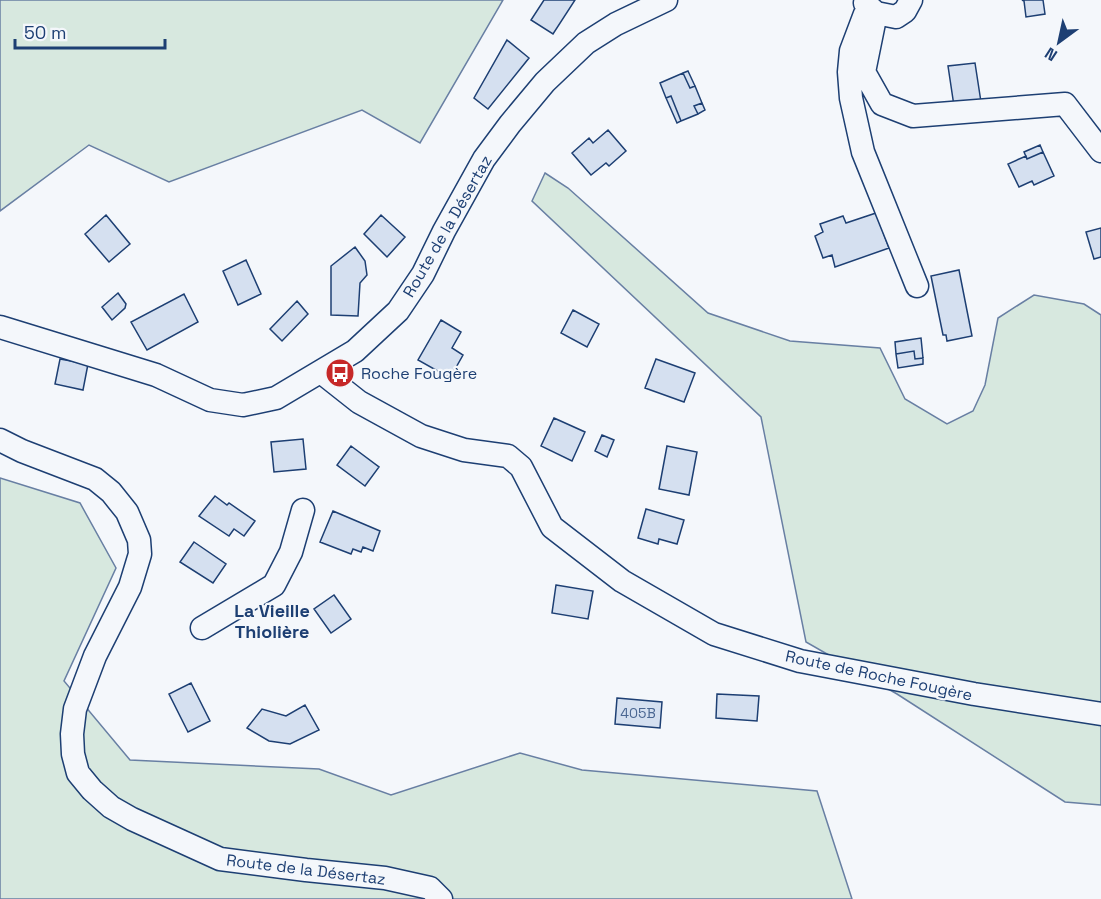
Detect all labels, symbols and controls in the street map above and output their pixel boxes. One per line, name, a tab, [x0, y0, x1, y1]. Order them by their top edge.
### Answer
scale bar	[15, 12, 165, 50]
north arrow	[1029, 12, 1089, 72]
text: 50 m	[24, 21, 66, 44]
text: N	[1041, 42, 1061, 66]
street label: Route de la Désertaz	[398, 152, 497, 301]
bus stop icon: Roche Fougère	[324, 357, 356, 389]
place label: Roche Fougère	[361, 363, 477, 384]
district label: La Vieille Thiolière	[234, 599, 310, 643]
street label: Route de Roche Fougère	[784, 645, 974, 706]
house number: 405B	[620, 704, 656, 722]
street label: Route de la Désertaz	[225, 849, 387, 890]

